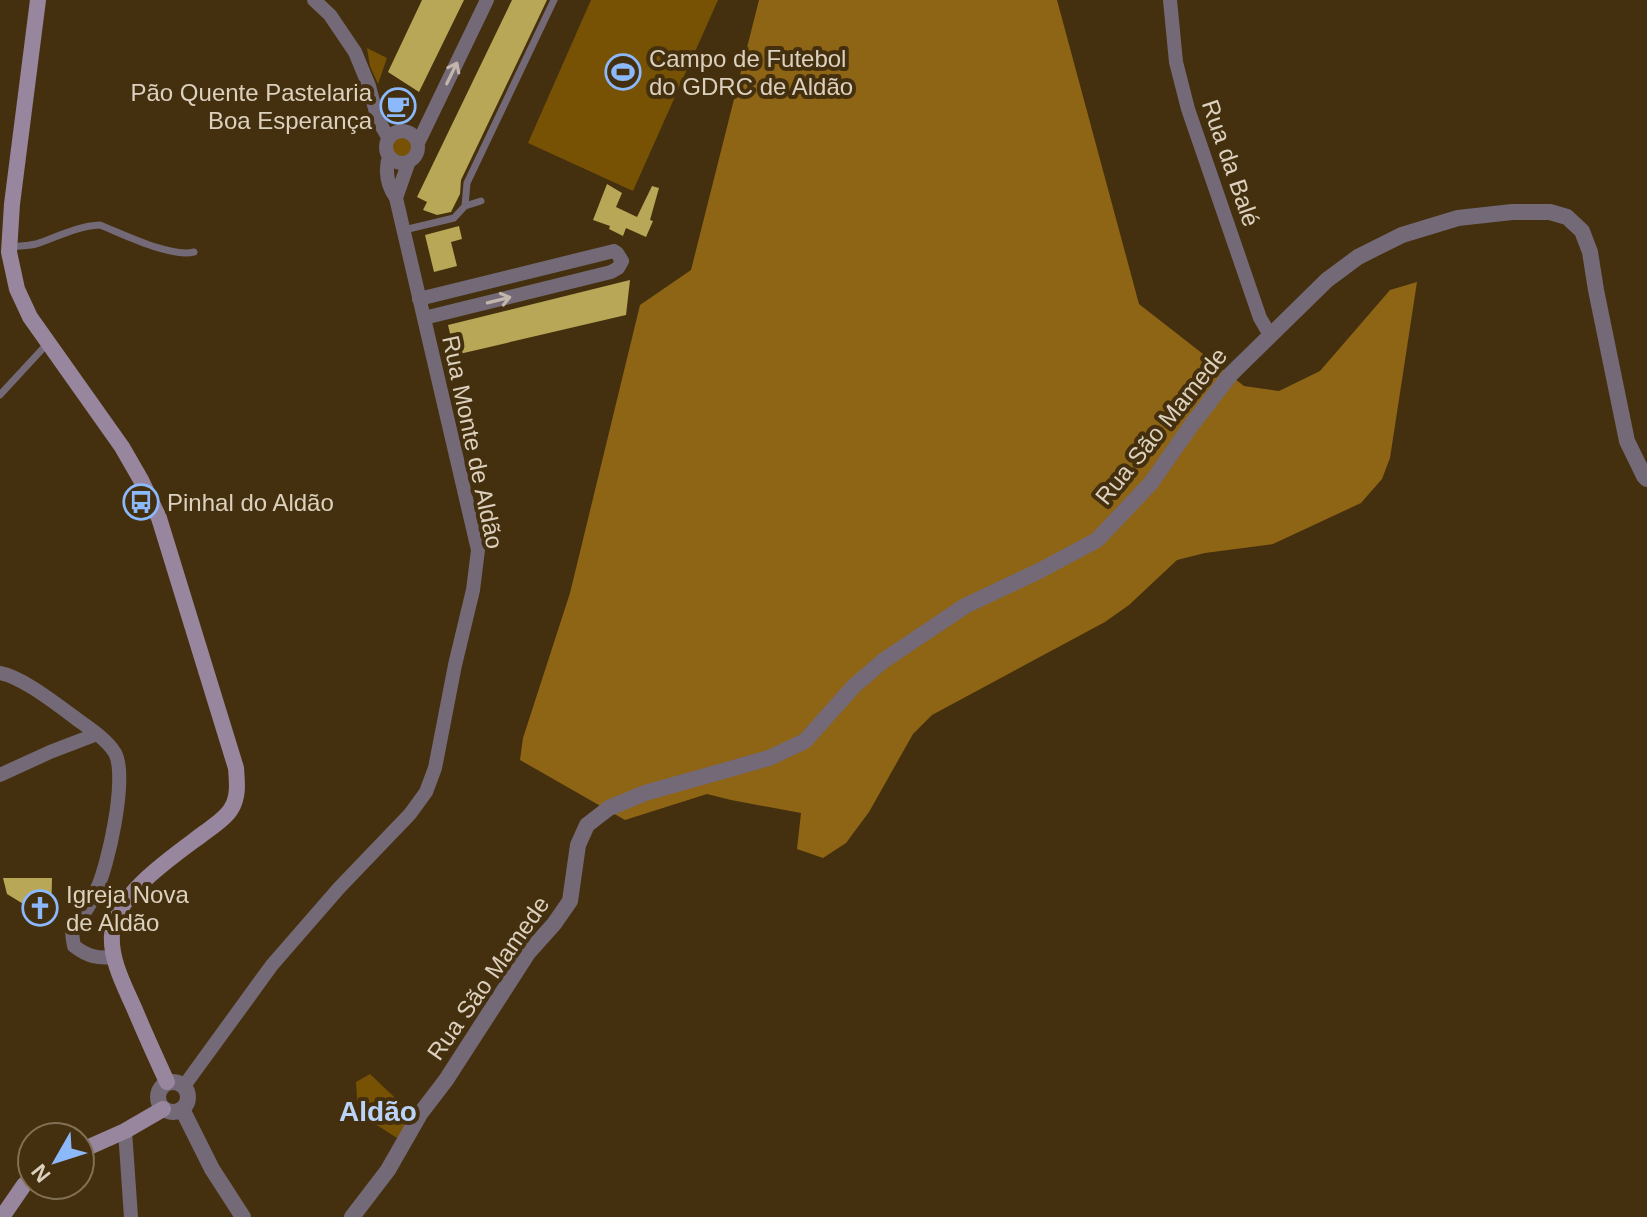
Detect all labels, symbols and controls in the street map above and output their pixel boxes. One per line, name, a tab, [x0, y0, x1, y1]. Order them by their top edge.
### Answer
place label: Campo de Futebol do GDRC de Aldão	[649, 45, 853, 100]
sports icon: Campo de Futebol do GDRC de Aldão	[604, 53, 642, 91]
one-way arrow	[445, 61, 460, 85]
place label: Pão Quente Pastelaria Boa Esperança	[131, 79, 373, 134]
cafe icon: Pão Quente Pastelaria Boa Esperança	[379, 87, 417, 125]
street label: Rua da Balé	[1197, 96, 1265, 230]
one-way arrow	[486, 291, 512, 306]
street label: Rua Monte de Aldão	[437, 333, 509, 551]
street label: Rua São Mamede	[1090, 342, 1232, 510]
bus stop icon: Pinhal do Aldão	[122, 483, 160, 521]
place label: Pinhal do Aldão	[167, 489, 334, 516]
place label: Igreja Nova de Aldão	[66, 881, 189, 936]
church icon: Igreja Nova de Aldão	[21, 889, 59, 927]
street label: Rua São Mamede	[421, 891, 555, 1065]
district label: Aldão	[339, 1096, 417, 1127]
north arrow	[16, 1121, 96, 1201]
text: N	[26, 1159, 56, 1187]

